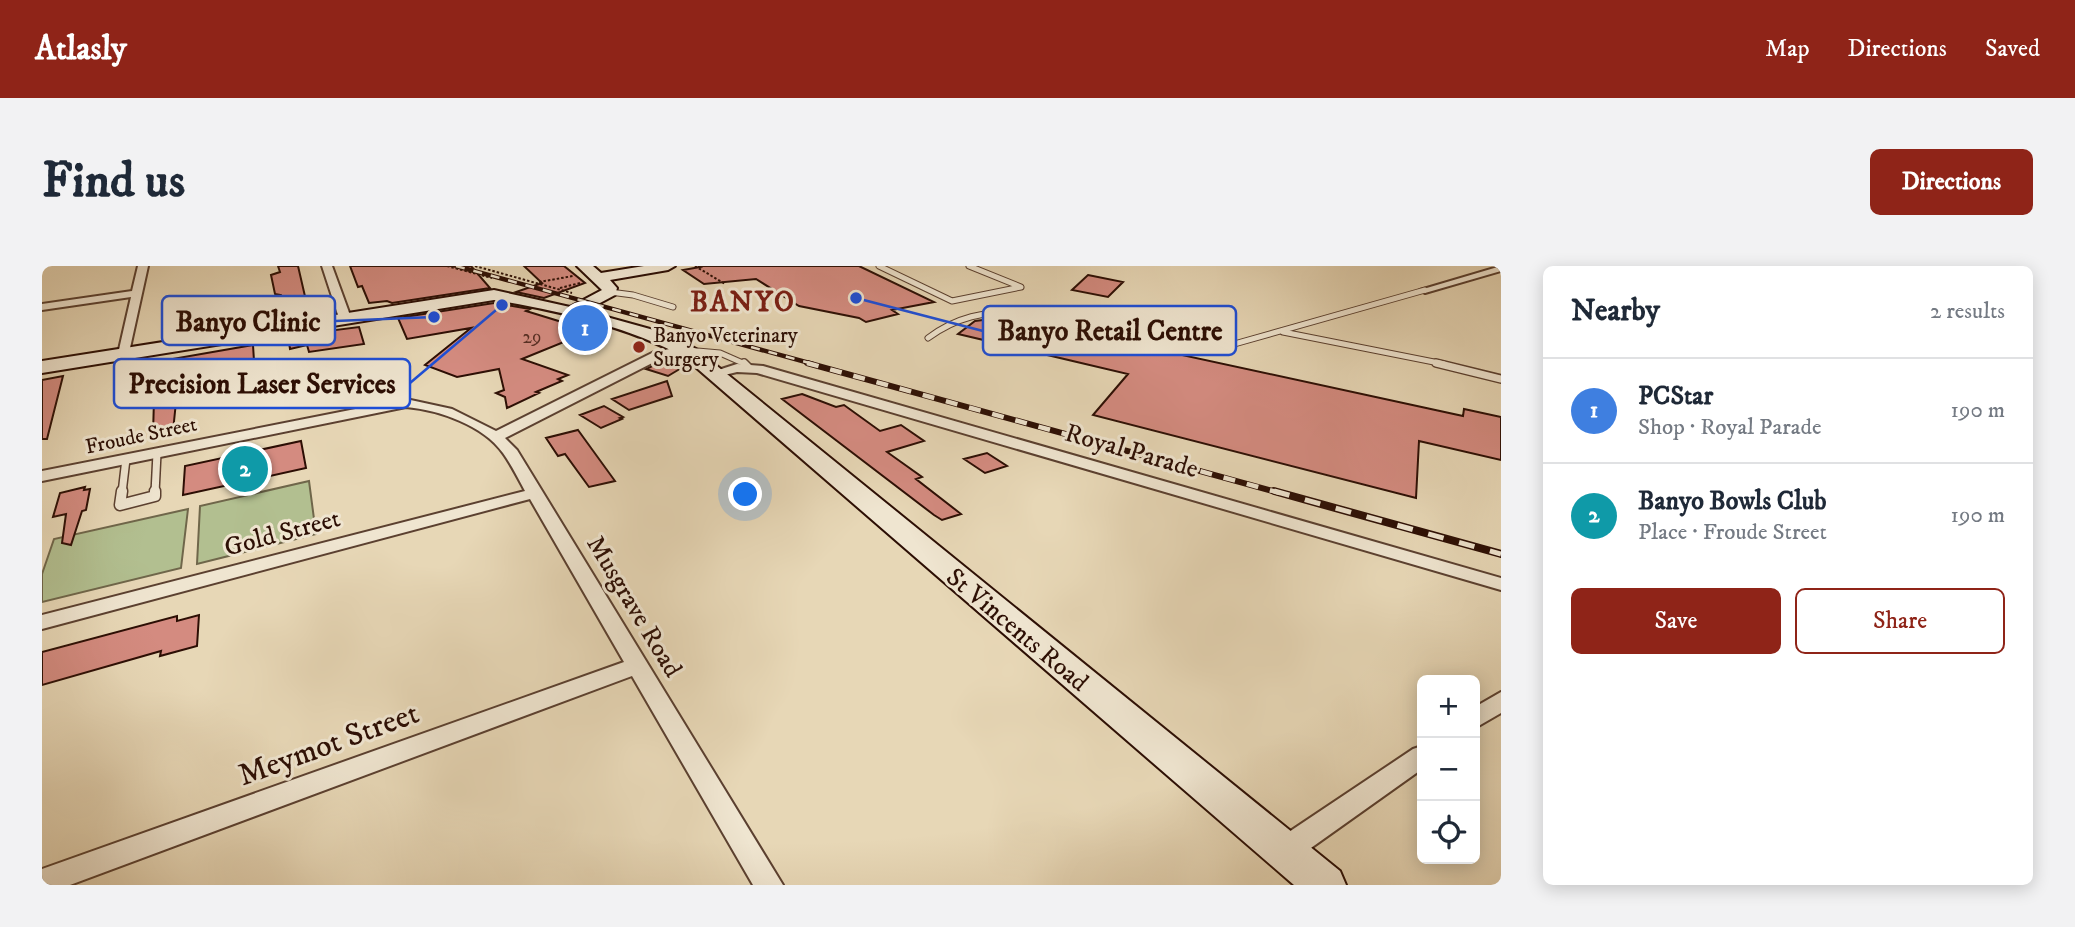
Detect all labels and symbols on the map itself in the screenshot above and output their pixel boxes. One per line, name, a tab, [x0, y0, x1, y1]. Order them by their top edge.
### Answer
district label: BANYO	[690, 285, 796, 320]
callout: Banyo Clinic	[162, 296, 335, 345]
pin: 1	[562, 302, 608, 354]
text: Banyo Clinic	[176, 305, 321, 340]
callout: Banyo Retail Centre	[983, 306, 1236, 355]
text: Banyo Retail Centre	[997, 314, 1223, 349]
place label: Banyo Veterinary Surgery	[653, 323, 799, 373]
house number: 29	[523, 326, 541, 349]
marker: Banyo Veterinary Surgery	[631, 339, 647, 355]
callout: Precision Laser Services	[114, 359, 410, 408]
text: Precision Laser Services	[128, 367, 396, 402]
street label: Froude Street	[83, 411, 200, 460]
street label: Royal Parade	[1061, 417, 1202, 486]
pin: 2	[222, 443, 268, 495]
your location	[728, 477, 762, 511]
street label: Gold Street	[221, 502, 344, 565]
street label: Musgrave Road	[579, 530, 689, 684]
street label: St Vincents Road	[939, 561, 1095, 699]
street label: Meymot Street	[233, 694, 425, 796]

